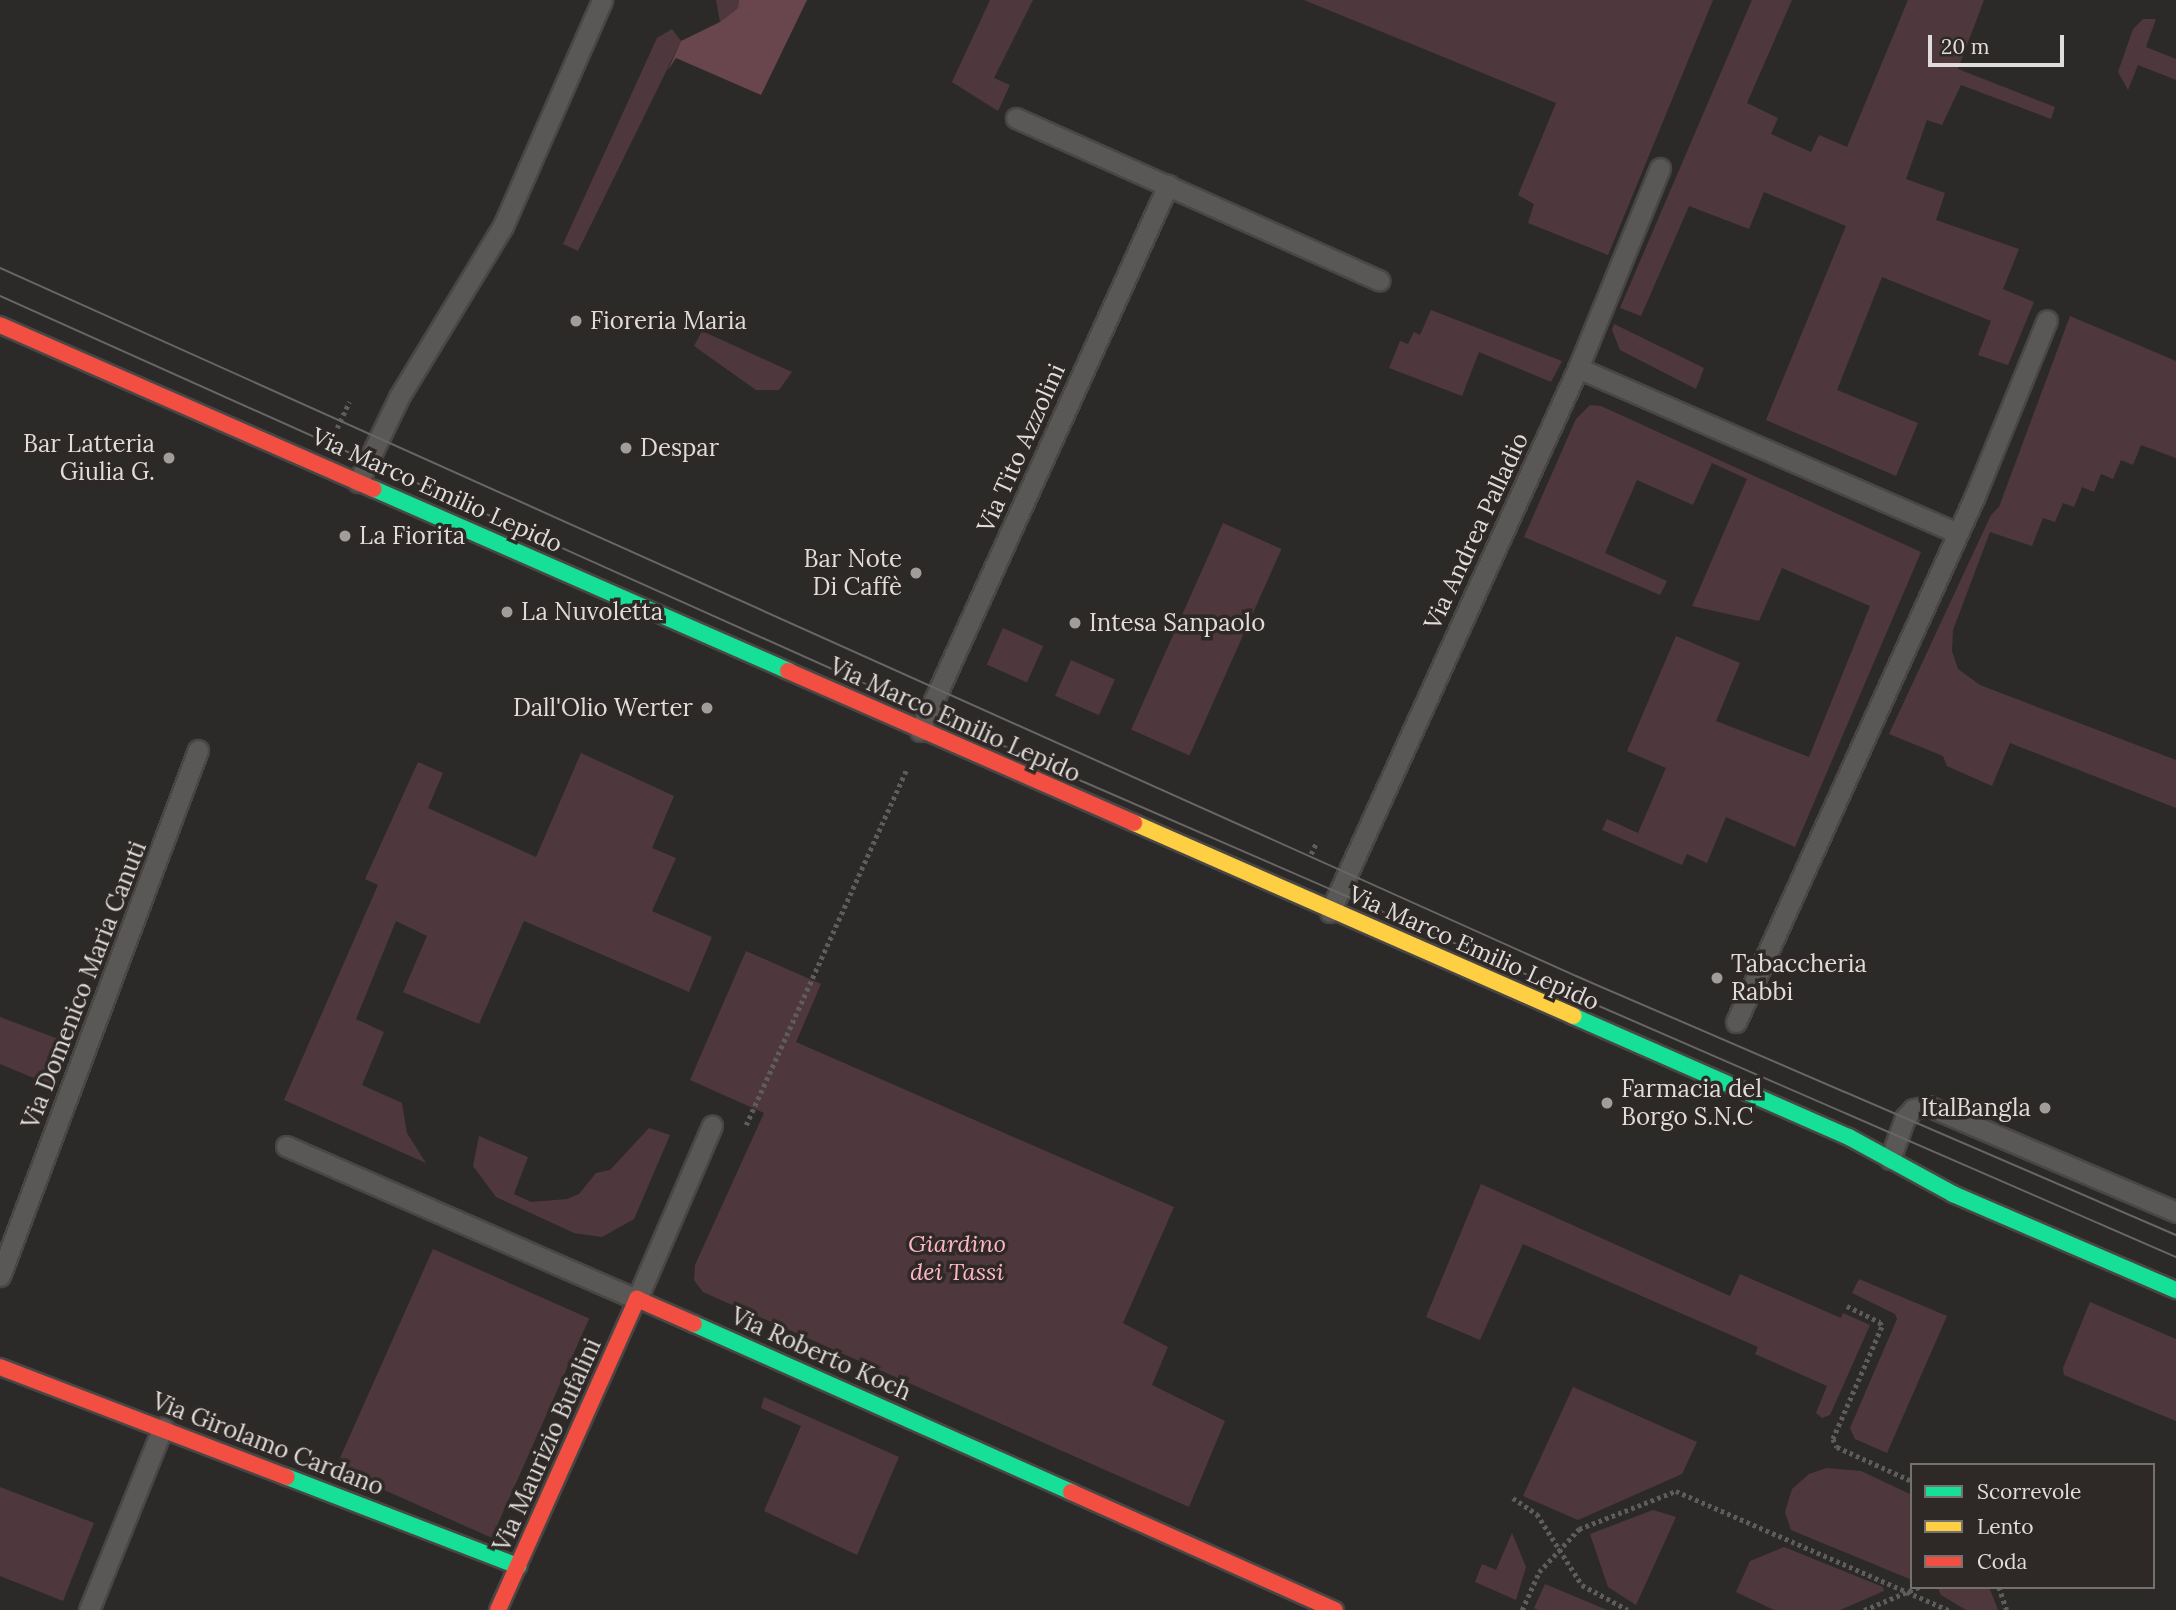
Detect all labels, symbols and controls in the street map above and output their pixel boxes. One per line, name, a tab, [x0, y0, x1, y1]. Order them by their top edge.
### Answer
scale bar	[1931, 21, 2068, 65]
text: 20 m	[1941, 33, 1990, 60]
place label: Fioreria Maria	[590, 307, 747, 335]
marker: Fioreria Maria	[568, 313, 584, 329]
street label: Via Tito Azzolini	[971, 359, 1071, 537]
street label: Via Marco Emilio Lepido	[307, 422, 567, 558]
street label: Via Andrea Palladio	[1418, 428, 1534, 634]
place label: Bar Latteria Giulia G.	[23, 430, 155, 486]
place label: Despar	[640, 434, 719, 462]
marker: Despar	[618, 440, 634, 456]
marker: Bar Latteria Giulia G.	[161, 450, 177, 466]
place label: La Fiorita	[359, 522, 465, 550]
marker: La Fiorita	[337, 528, 353, 544]
place label: Bar Note Di Caffè	[804, 545, 902, 601]
marker: Bar Note Di Caffè	[908, 565, 924, 581]
place label: La Nuvoletta	[521, 598, 663, 626]
marker: La Nuvoletta	[499, 604, 515, 620]
place label: Intesa Sanpaolo	[1089, 609, 1265, 637]
marker: Intesa Sanpaolo	[1067, 615, 1083, 631]
street label: Via Marco Emilio Lepido	[825, 652, 1085, 788]
place label: Dall'Olio Werter	[513, 694, 693, 722]
marker: Dall'Olio Werter	[699, 700, 715, 716]
street label: Via Domenico Maria Canuti	[16, 837, 152, 1133]
street label: Via Marco Emilio Lepido	[1344, 880, 1604, 1016]
place label: Tabaccheria Rabbi	[1731, 950, 1867, 1006]
marker: Tabaccheria Rabbi	[1709, 970, 1725, 986]
place label: Farmacia del Borgo S.N.C	[1621, 1075, 1762, 1131]
place label: ItalBangla	[1921, 1094, 2031, 1122]
marker: Farmacia del Borgo S.N.C	[1599, 1095, 1615, 1111]
marker: ItalBangla	[2037, 1100, 2053, 1116]
park label: Giardino dei Tassi	[908, 1230, 1006, 1286]
street label: Via Roberto Koch	[726, 1301, 916, 1407]
street label: Via Maurizio Bufalini	[487, 1334, 607, 1556]
street label: Via Girolamo Cardano	[148, 1387, 388, 1501]
legend	[1910, 1463, 2155, 1589]
text: Scorrevole	[1977, 1478, 2081, 1505]
text: Lento	[1977, 1513, 2034, 1540]
text: Coda	[1977, 1548, 2027, 1575]

